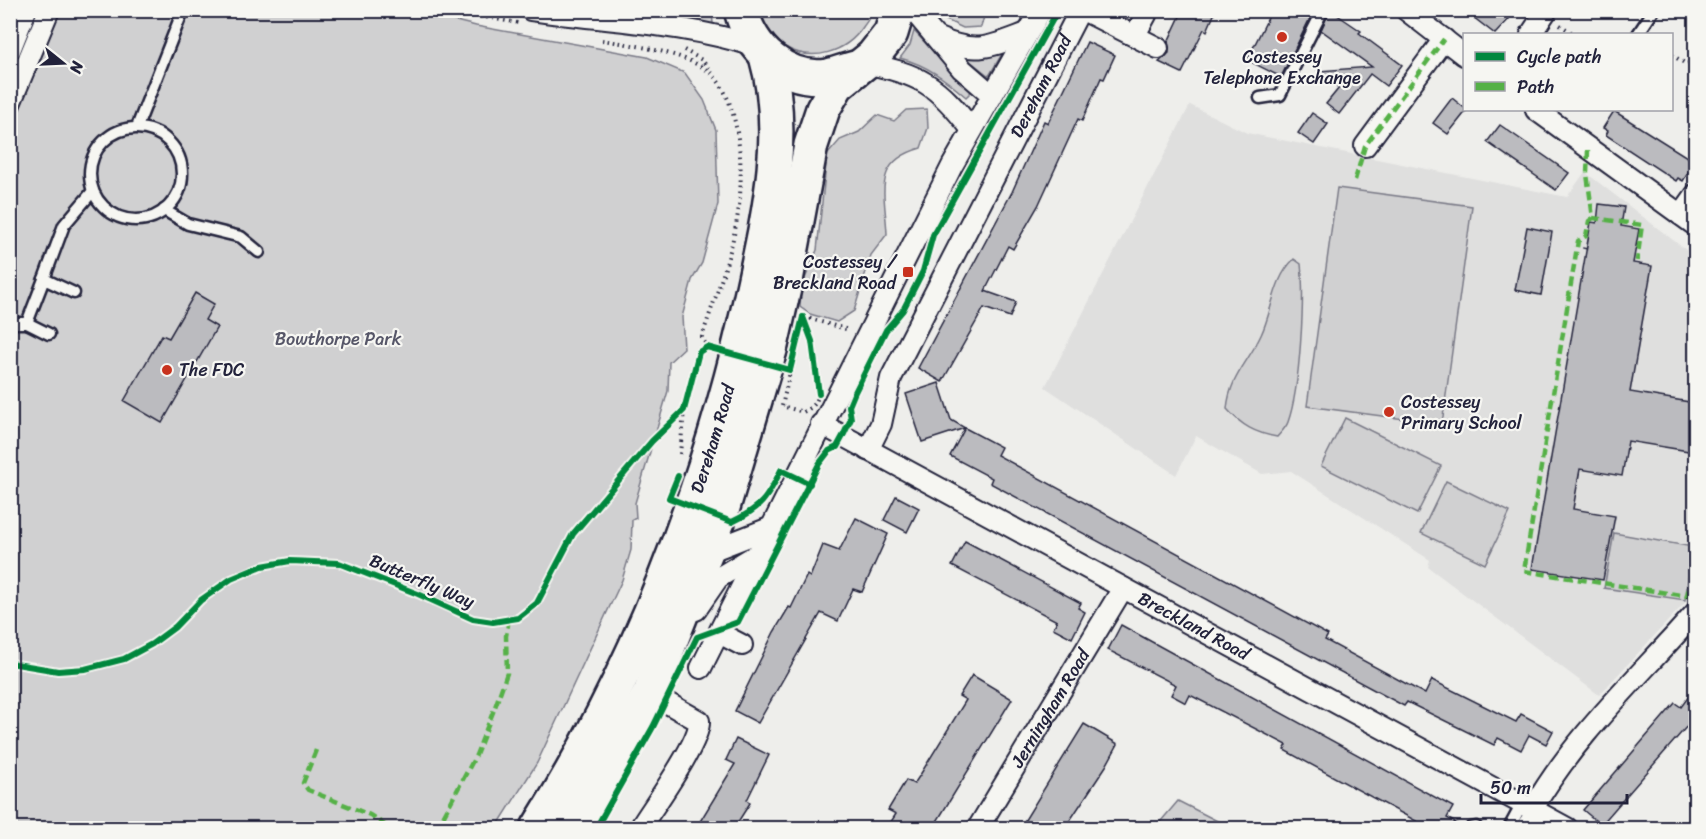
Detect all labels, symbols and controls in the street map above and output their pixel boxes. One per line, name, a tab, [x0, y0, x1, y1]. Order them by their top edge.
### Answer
street label: Dereham Road	[1001, 28, 1081, 144]
marker: Costessey Telephone Exchange	[1275, 30, 1289, 44]
north arrow	[33, 33, 93, 93]
legend	[1463, 33, 1673, 111]
place label: Costessey Telephone Exchange	[1203, 41, 1361, 94]
text: Cycle path	[1517, 41, 1601, 73]
text: N	[61, 57, 93, 78]
text: Path	[1517, 71, 1554, 103]
place label: Costessey / Breckland Road	[773, 246, 898, 299]
marker: Costessey / Breckland Road	[901, 265, 915, 279]
park label: Bowthorpe Park	[275, 323, 402, 355]
place label: The FDC	[179, 354, 245, 386]
marker: The FDC	[160, 363, 174, 377]
street label: Dereham Road	[681, 379, 745, 498]
place label: Costessey Primary School	[1401, 386, 1523, 439]
marker: Costessey Primary School	[1382, 405, 1396, 419]
street label: Butterfly Way	[364, 544, 480, 618]
street label: Breckland Road	[1132, 583, 1257, 670]
street label: Jerningham Road	[1001, 641, 1100, 775]
scale bar	[1481, 767, 1626, 805]
text: 50 m	[1490, 772, 1531, 804]

